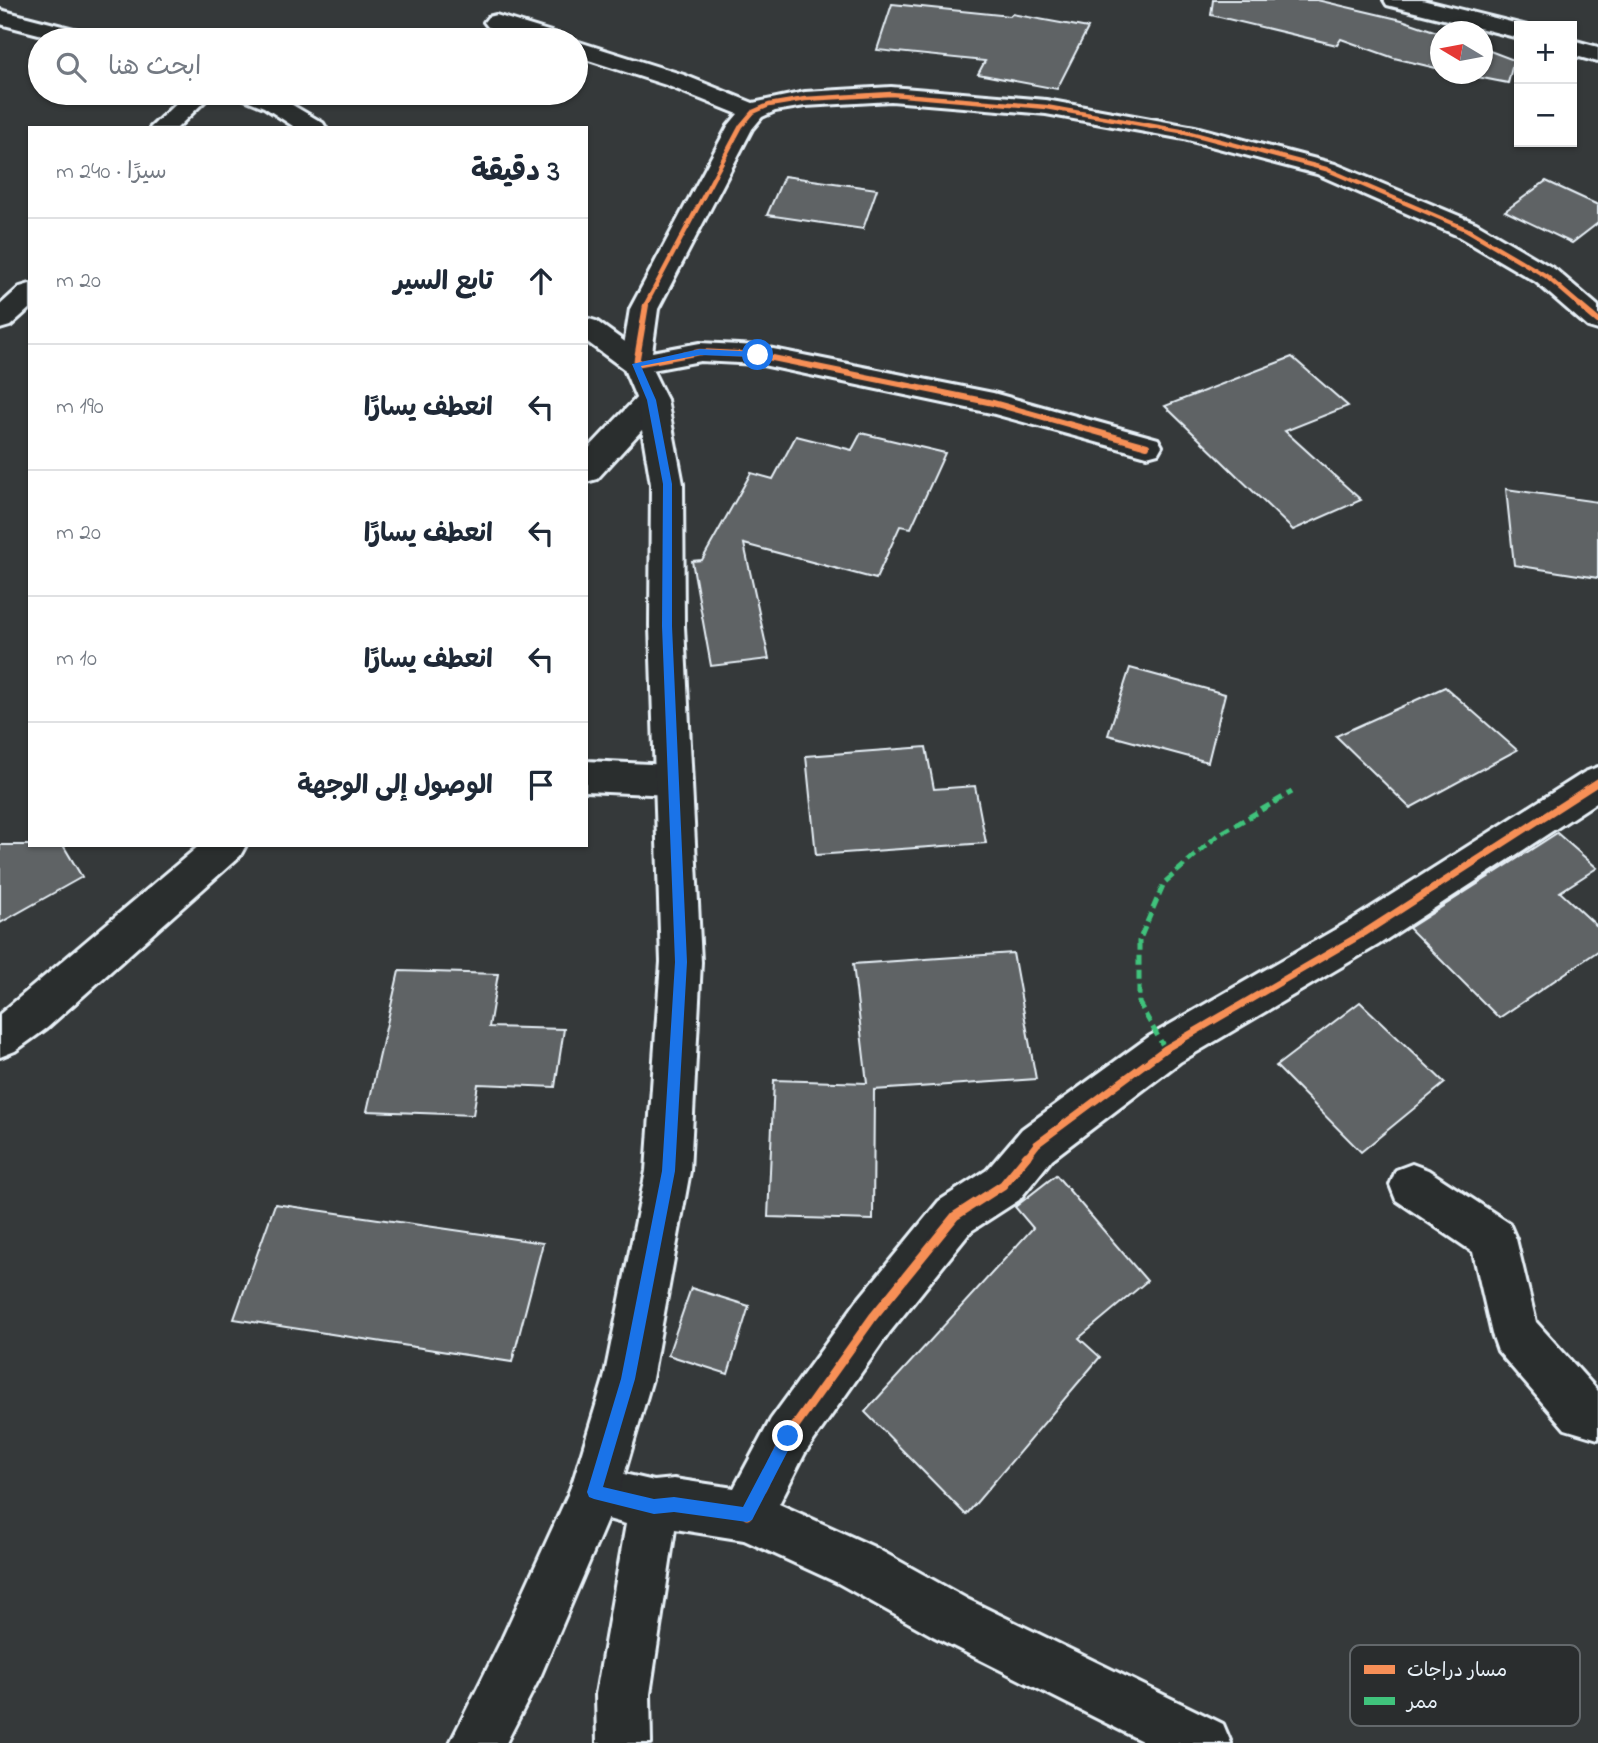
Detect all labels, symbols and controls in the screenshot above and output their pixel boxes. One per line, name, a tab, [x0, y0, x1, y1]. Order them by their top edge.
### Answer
north arrow	[1430, 21, 1493, 84]
map controls	[1514, 21, 1577, 147]
button: +	[1514, 21, 1577, 84]
search box	[28, 28, 588, 105]
icon: search	[52, 48, 90, 86]
text: ابحث هنا	[108, 49, 201, 87]
button: −	[1514, 84, 1577, 147]
text: 3 دقيقة	[471, 151, 560, 195]
text: سيرًا · 240 m	[56, 156, 167, 189]
icon: ahead	[522, 262, 560, 300]
text: تابع السير	[394, 264, 493, 302]
text: 20 m	[56, 265, 101, 298]
route start	[742, 339, 773, 370]
icon: left	[522, 388, 560, 426]
text: انعطف يسارًا	[364, 390, 493, 428]
text: 190 m	[56, 391, 104, 424]
icon: left	[522, 514, 560, 552]
text: انعطف يسارًا	[364, 516, 493, 554]
text: 20 m	[56, 517, 101, 550]
icon: left	[522, 640, 560, 678]
text: انعطف يسارًا	[364, 642, 493, 680]
text: 10 m	[56, 643, 97, 676]
icon: arrive	[522, 766, 560, 804]
text: الوصول إلى الوجهة	[297, 768, 493, 806]
route end	[772, 1420, 803, 1451]
legend	[1350, 1645, 1580, 1726]
text: مسار دراجات	[1407, 1658, 1507, 1685]
text: ممر	[1405, 1690, 1438, 1717]

